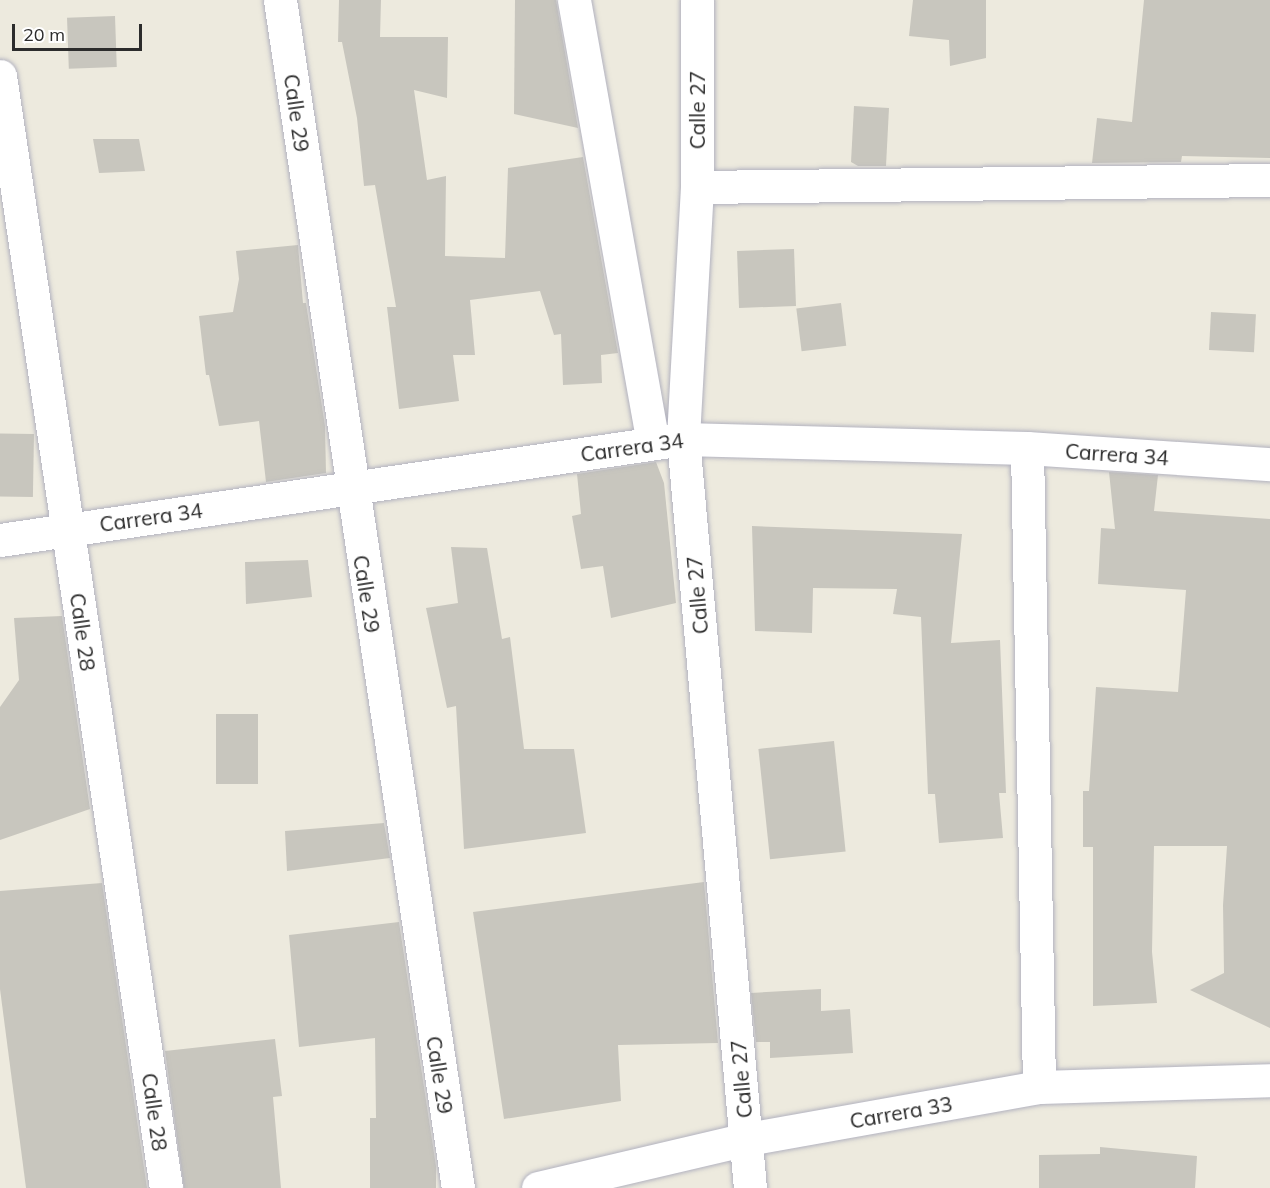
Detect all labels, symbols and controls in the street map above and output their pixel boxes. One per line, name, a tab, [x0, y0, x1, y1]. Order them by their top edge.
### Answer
scale bar	[15, 12, 146, 50]
text: 20 m	[23, 23, 65, 46]
street label: Calle 27	[684, 71, 710, 149]
street label: Calle 29	[279, 72, 315, 154]
street label: Carrera 34	[579, 427, 685, 467]
street label: Carrera 34	[1064, 438, 1170, 470]
street label: Carrera 34	[98, 497, 204, 537]
street label: Calle 29	[348, 553, 386, 635]
street label: Calle 27	[681, 555, 713, 635]
street label: Calle 28	[65, 591, 101, 673]
street label: Calle 29	[421, 1034, 459, 1116]
street label: Calle 27	[725, 1039, 757, 1119]
street label: Calle 28	[137, 1071, 173, 1153]
street label: Carrera 33	[848, 1091, 954, 1133]

